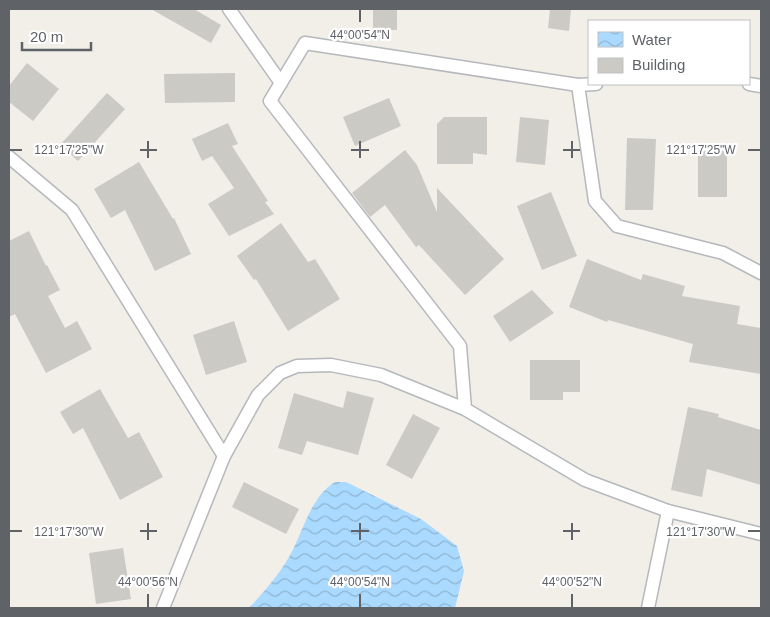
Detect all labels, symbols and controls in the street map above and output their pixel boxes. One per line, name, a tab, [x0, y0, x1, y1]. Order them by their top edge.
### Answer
scale bar	[22, 20, 91, 52]
legend	[588, 20, 750, 85]
text: 20 m	[30, 28, 63, 45]
text: 44°00'54"N	[330, 28, 390, 42]
text: Water	[632, 31, 671, 48]
text: Building	[632, 56, 685, 73]
text: 121°17'25"W	[34, 143, 104, 157]
text: 121°17'25"W	[666, 143, 736, 157]
text: 121°17'30"W	[34, 525, 104, 539]
text: 121°17'30"W	[666, 525, 736, 539]
text: 44°00'56"N	[118, 575, 178, 589]
text: 44°00'54"N	[330, 575, 390, 589]
text: 44°00'52"N	[542, 575, 602, 589]

